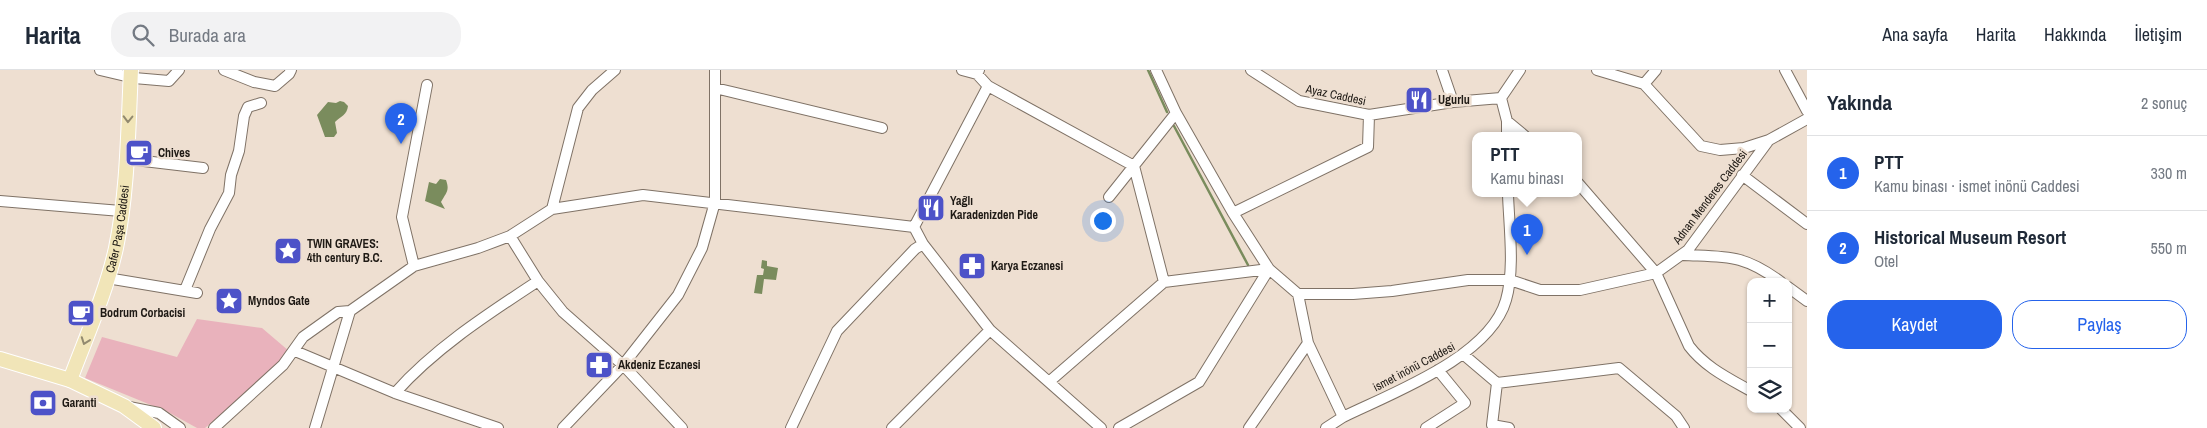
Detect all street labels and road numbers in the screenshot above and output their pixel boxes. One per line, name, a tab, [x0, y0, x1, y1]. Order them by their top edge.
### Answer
street label: Ayaz Caddesi	[1303, 81, 1368, 109]
street label: Adnan Menderes Caddesi	[1669, 147, 1751, 248]
street label: Cafer Paşa Caddesi	[102, 184, 133, 275]
street label: ismet inönü Caddesi	[1370, 339, 1458, 395]

